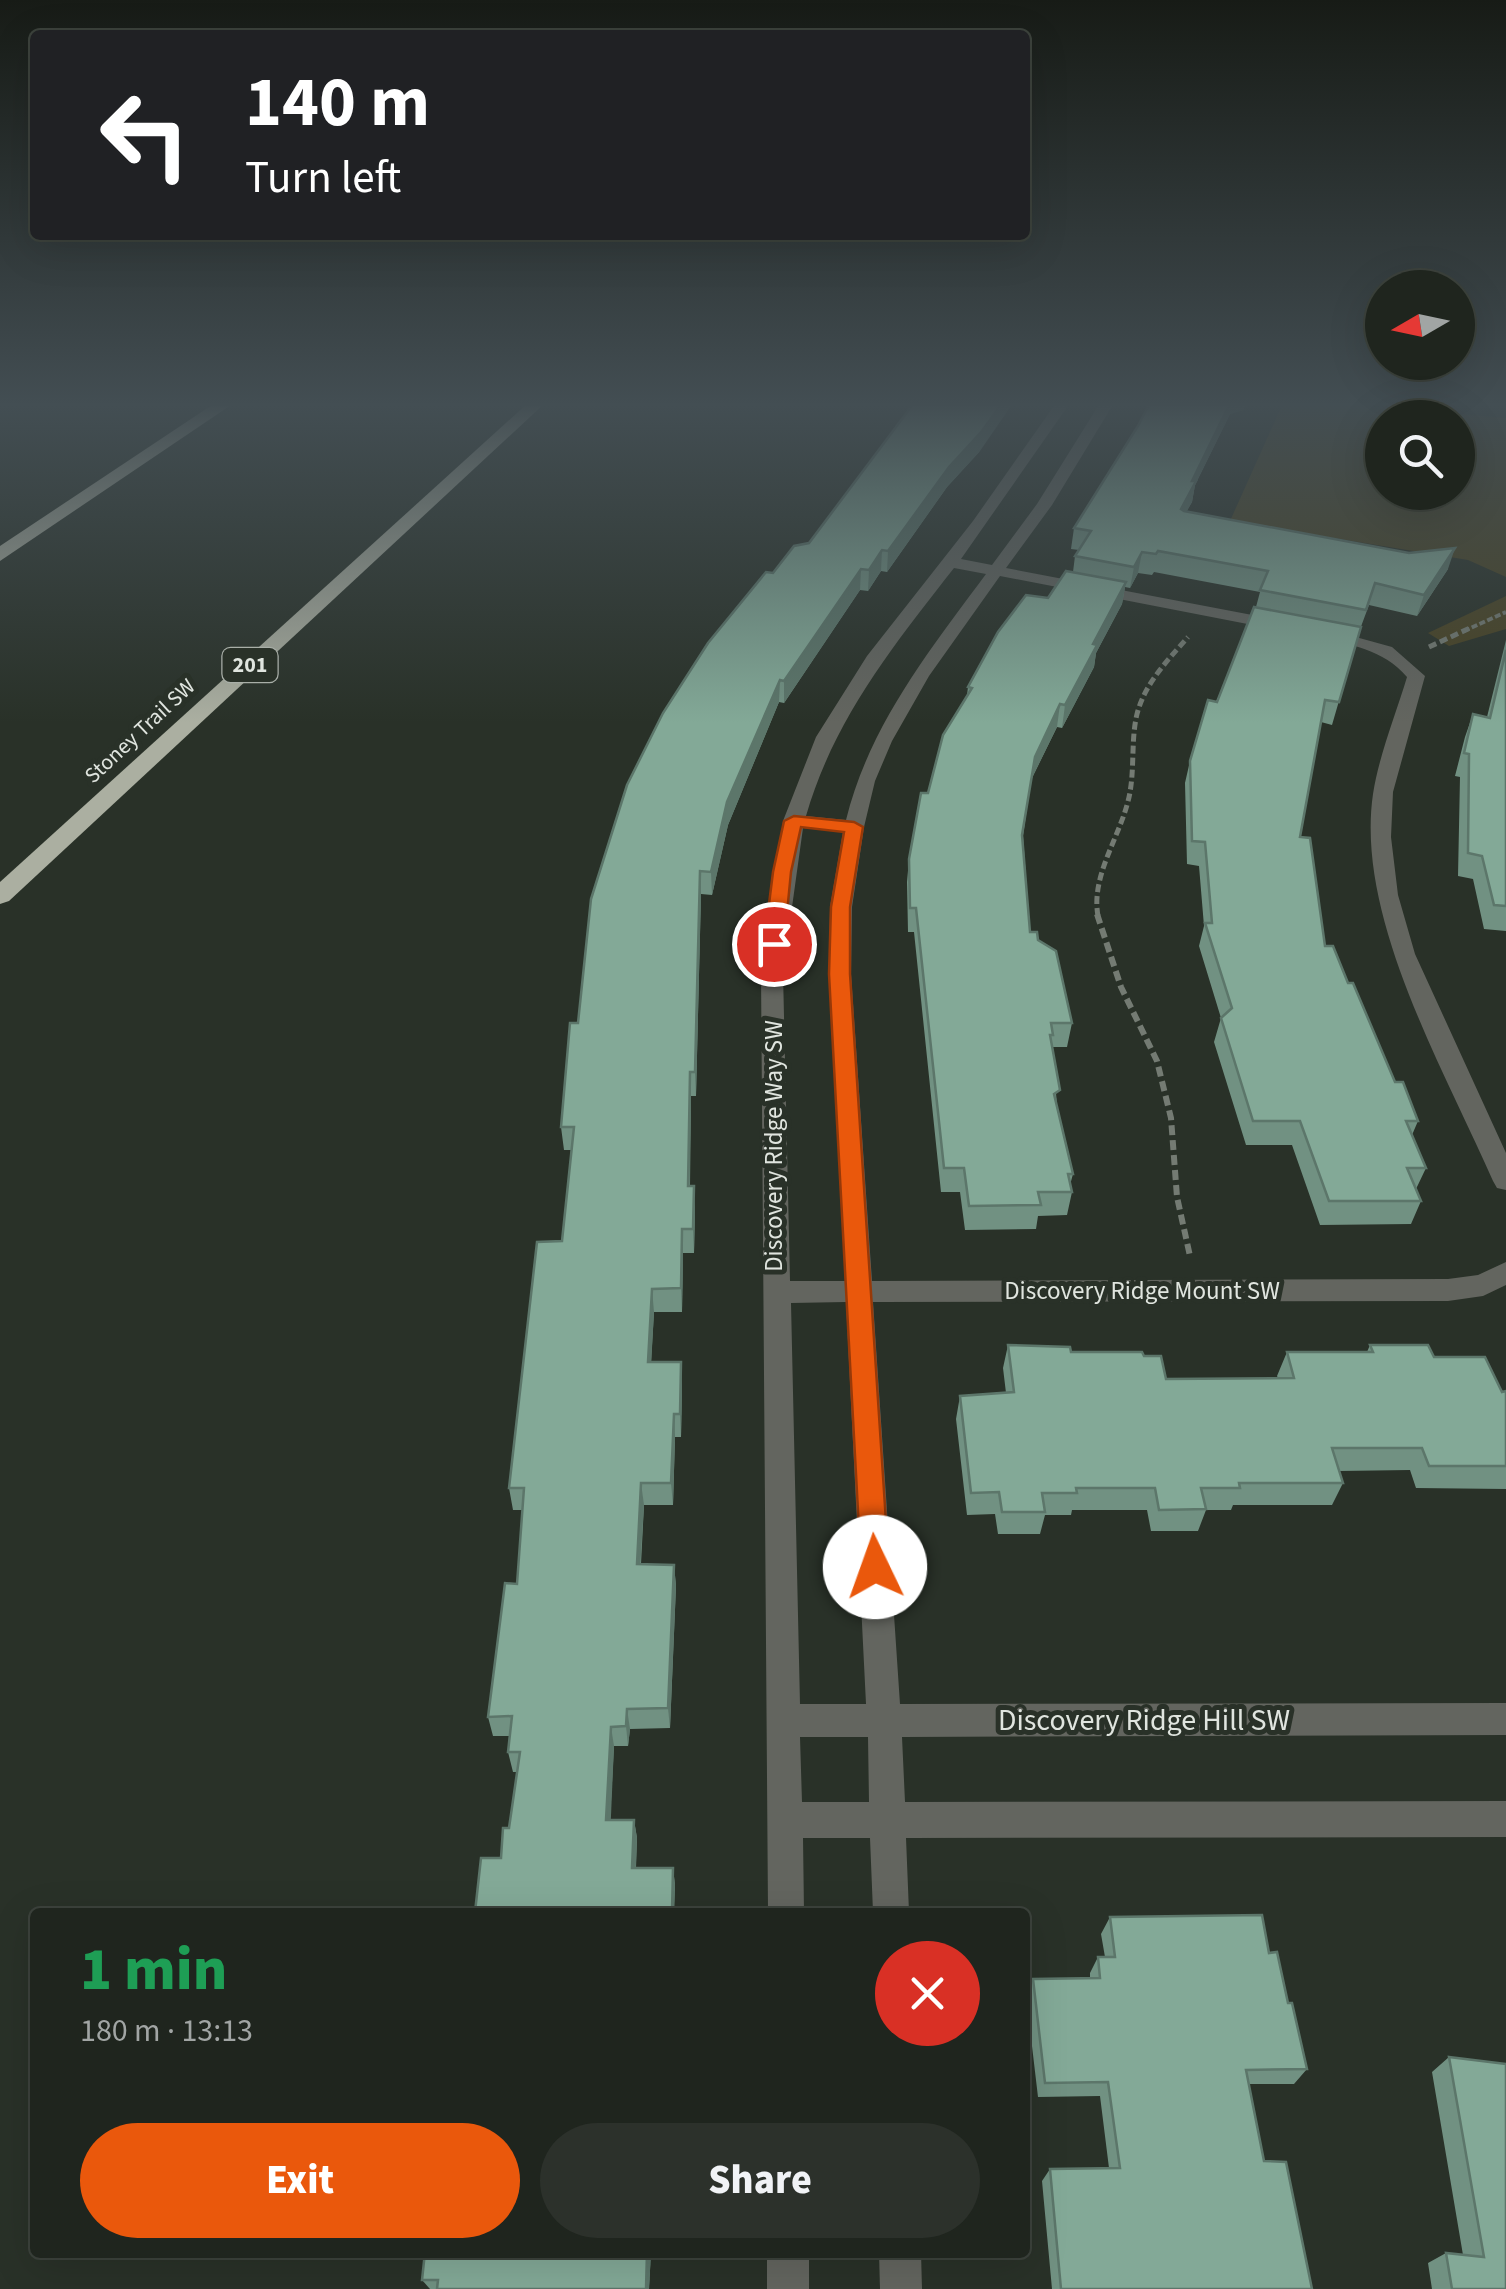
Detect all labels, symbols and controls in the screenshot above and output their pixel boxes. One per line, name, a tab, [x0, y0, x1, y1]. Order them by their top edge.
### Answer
text: 140 m	[245, 53, 430, 153]
icon: left	[80, 70, 210, 200]
text: Turn left	[245, 146, 401, 210]
north arrow	[1365, 270, 1475, 380]
map controls	[1365, 270, 1475, 510]
button: search	[1365, 400, 1475, 510]
road number: 201	[222, 648, 278, 682]
street label: Stoney Trail SW	[77, 671, 203, 791]
pin	[732, 902, 817, 987]
icon: arrive	[747, 917, 802, 972]
street label: Discovery Ridge Way SW	[756, 1020, 792, 1272]
street label: Discovery Ridge Mount SW	[1004, 1273, 1280, 1309]
position arrow	[823, 1515, 927, 1619]
street label: Discovery Ridge Hill SW	[998, 1699, 1290, 1742]
text: 1 min	[80, 1928, 227, 2013]
button: close	[875, 1941, 980, 2046]
text: 180 m · 13:13	[80, 2008, 253, 2054]
button: Exit	[80, 2123, 520, 2238]
button: Share	[540, 2123, 980, 2238]

